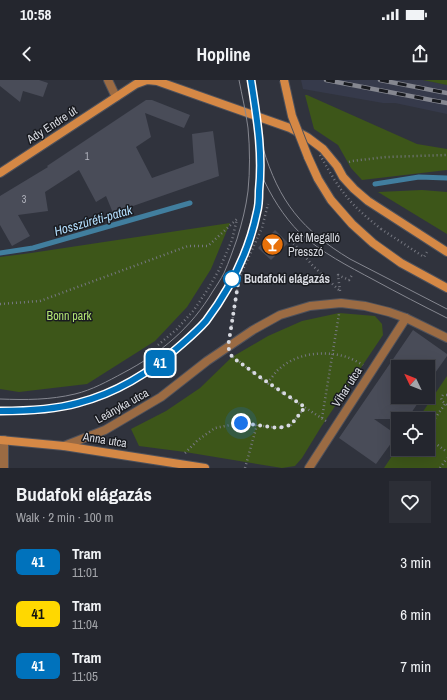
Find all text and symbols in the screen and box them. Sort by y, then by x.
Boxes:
text: 10:58 [20,4,51,25]
text: Hopline [196,42,251,67]
icon: back [16,43,38,65]
icon: share [409,43,431,65]
street label: Ady Endre út [23,103,80,148]
house number: 1 [85,150,90,163]
house number: 3 [22,193,27,206]
water label: Hosszúréti-patak [52,201,135,240]
place label: Két Megálló Presszó [288,230,340,260]
bar icon: Két Megálló Presszó [260,232,286,258]
marker: Budafoki elágazás [223,270,241,288]
place label: Budafoki elágazás [244,271,330,287]
park label: Bonn park [47,308,92,324]
line badge: 41 [142,350,178,376]
text: 41 [154,354,166,372]
north arrow [391,360,435,404]
map controls [391,360,435,456]
street label: Vihar utca [328,363,366,410]
street label: Leányka utca [93,385,152,427]
button: locate [391,412,435,456]
your location [231,413,251,433]
street label: Anna utca [81,428,129,451]
text: Budafoki elágazás [16,481,152,507]
button: heart [389,481,431,523]
text: Walk · 2 min · 100 m [16,509,113,526]
text: Tram [72,543,101,564]
text: 3 min [400,552,431,573]
text: 41 [32,553,44,571]
text: 11:01 [72,564,98,581]
text: Tram [72,595,101,616]
text: 6 min [400,604,431,625]
text: 41 [32,605,44,623]
text: 11:04 [72,616,98,633]
text: Tram [72,647,101,668]
text: 7 min [400,656,431,677]
text: 41 [32,657,44,675]
text: 11:05 [72,668,98,685]

